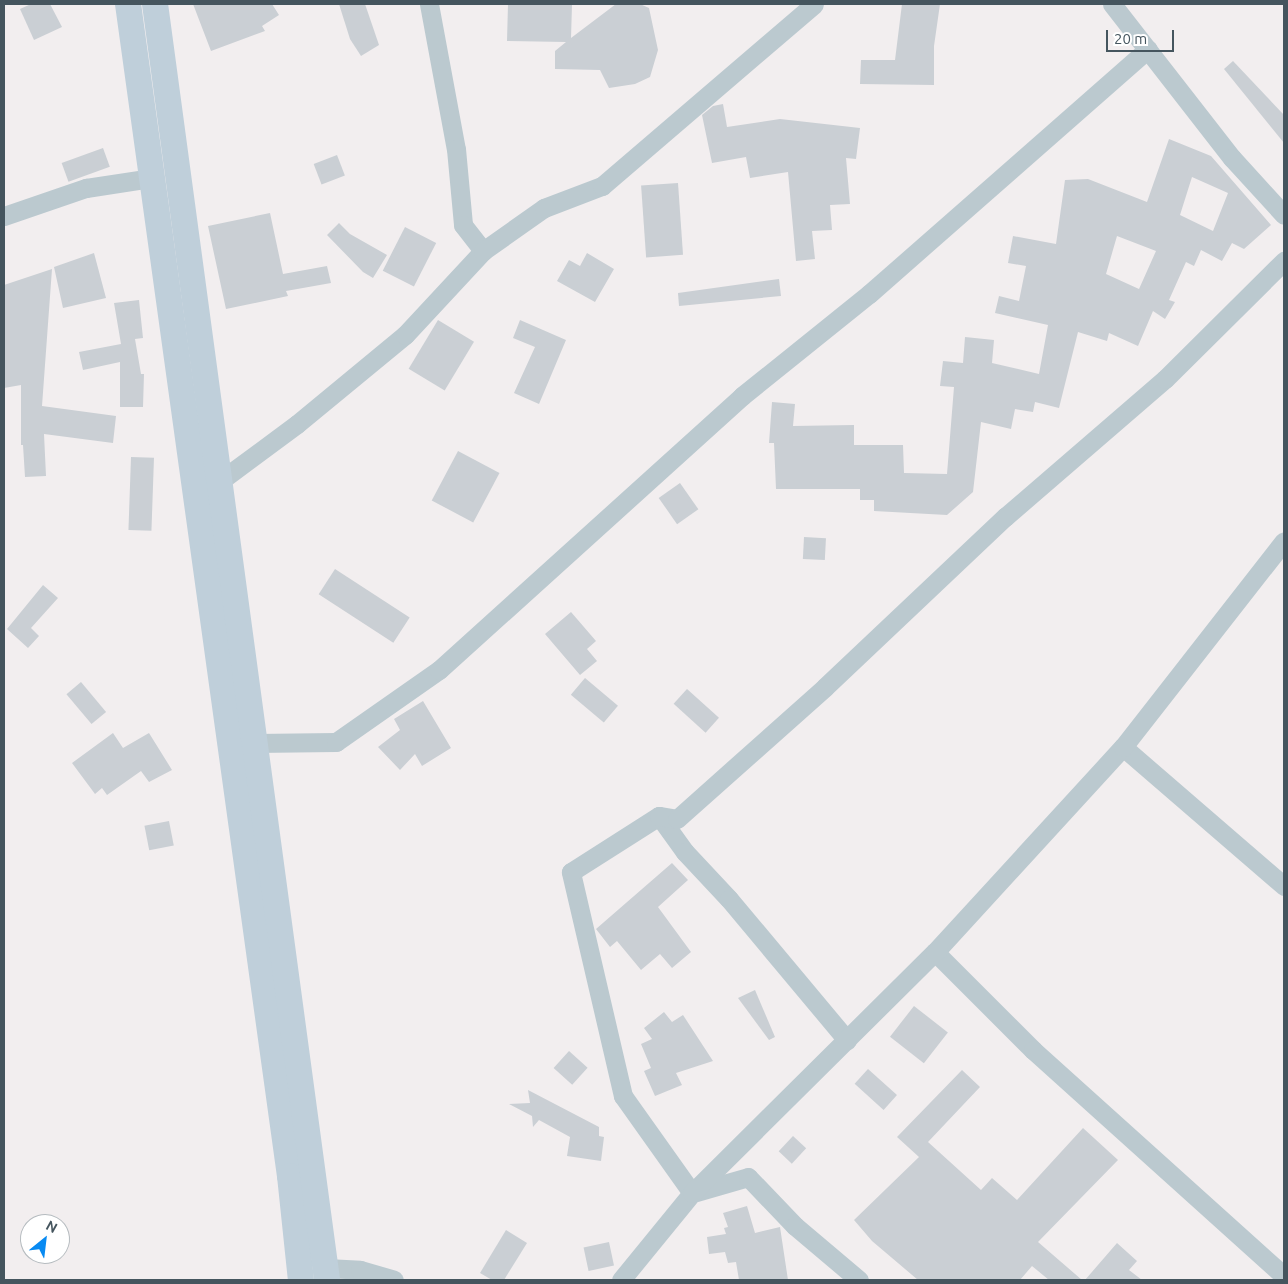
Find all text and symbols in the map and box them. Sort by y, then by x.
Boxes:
scale bar [1108,20,1176,52]
text: 20 m [1114,30,1147,47]
north arrow [20,1214,70,1264]
text: N [43,1217,60,1236]

